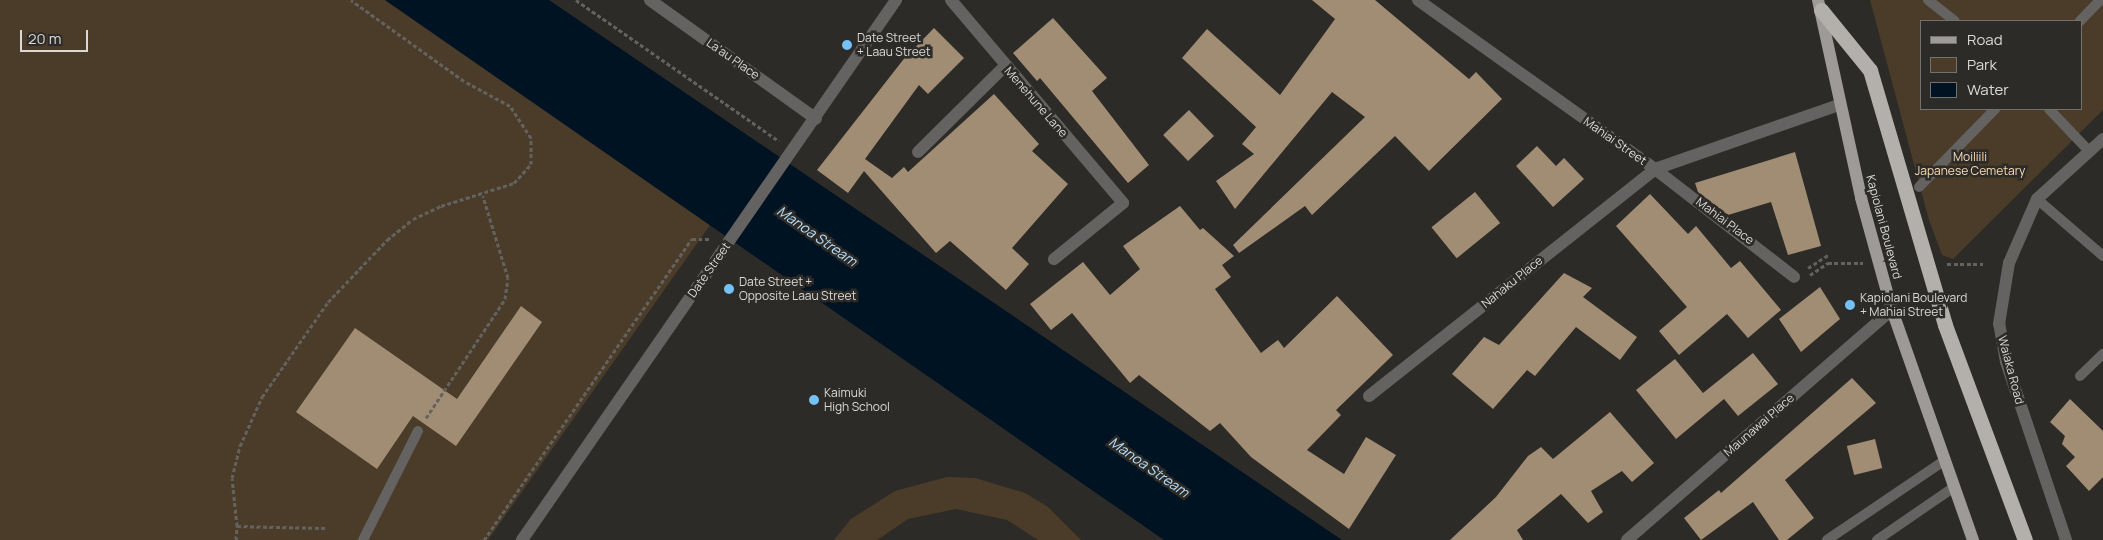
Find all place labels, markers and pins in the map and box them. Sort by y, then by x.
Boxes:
place label: Date Street + Laau Street [857,31,931,59]
marker: Date Street + Laau Street [841,39,853,51]
place label: Date Street + Opposite Laau Street [739,275,856,303]
marker: Date Street + Opposite Laau Street [723,283,735,295]
place label: Kapiolani Boulevard + Mahiai Street [1860,291,1967,319]
marker: Kapiolani Boulevard + Mahiai Street [1844,299,1856,311]
place label: Kaimuki High School [824,386,890,414]
marker: Kaimuki High School [808,394,820,406]

